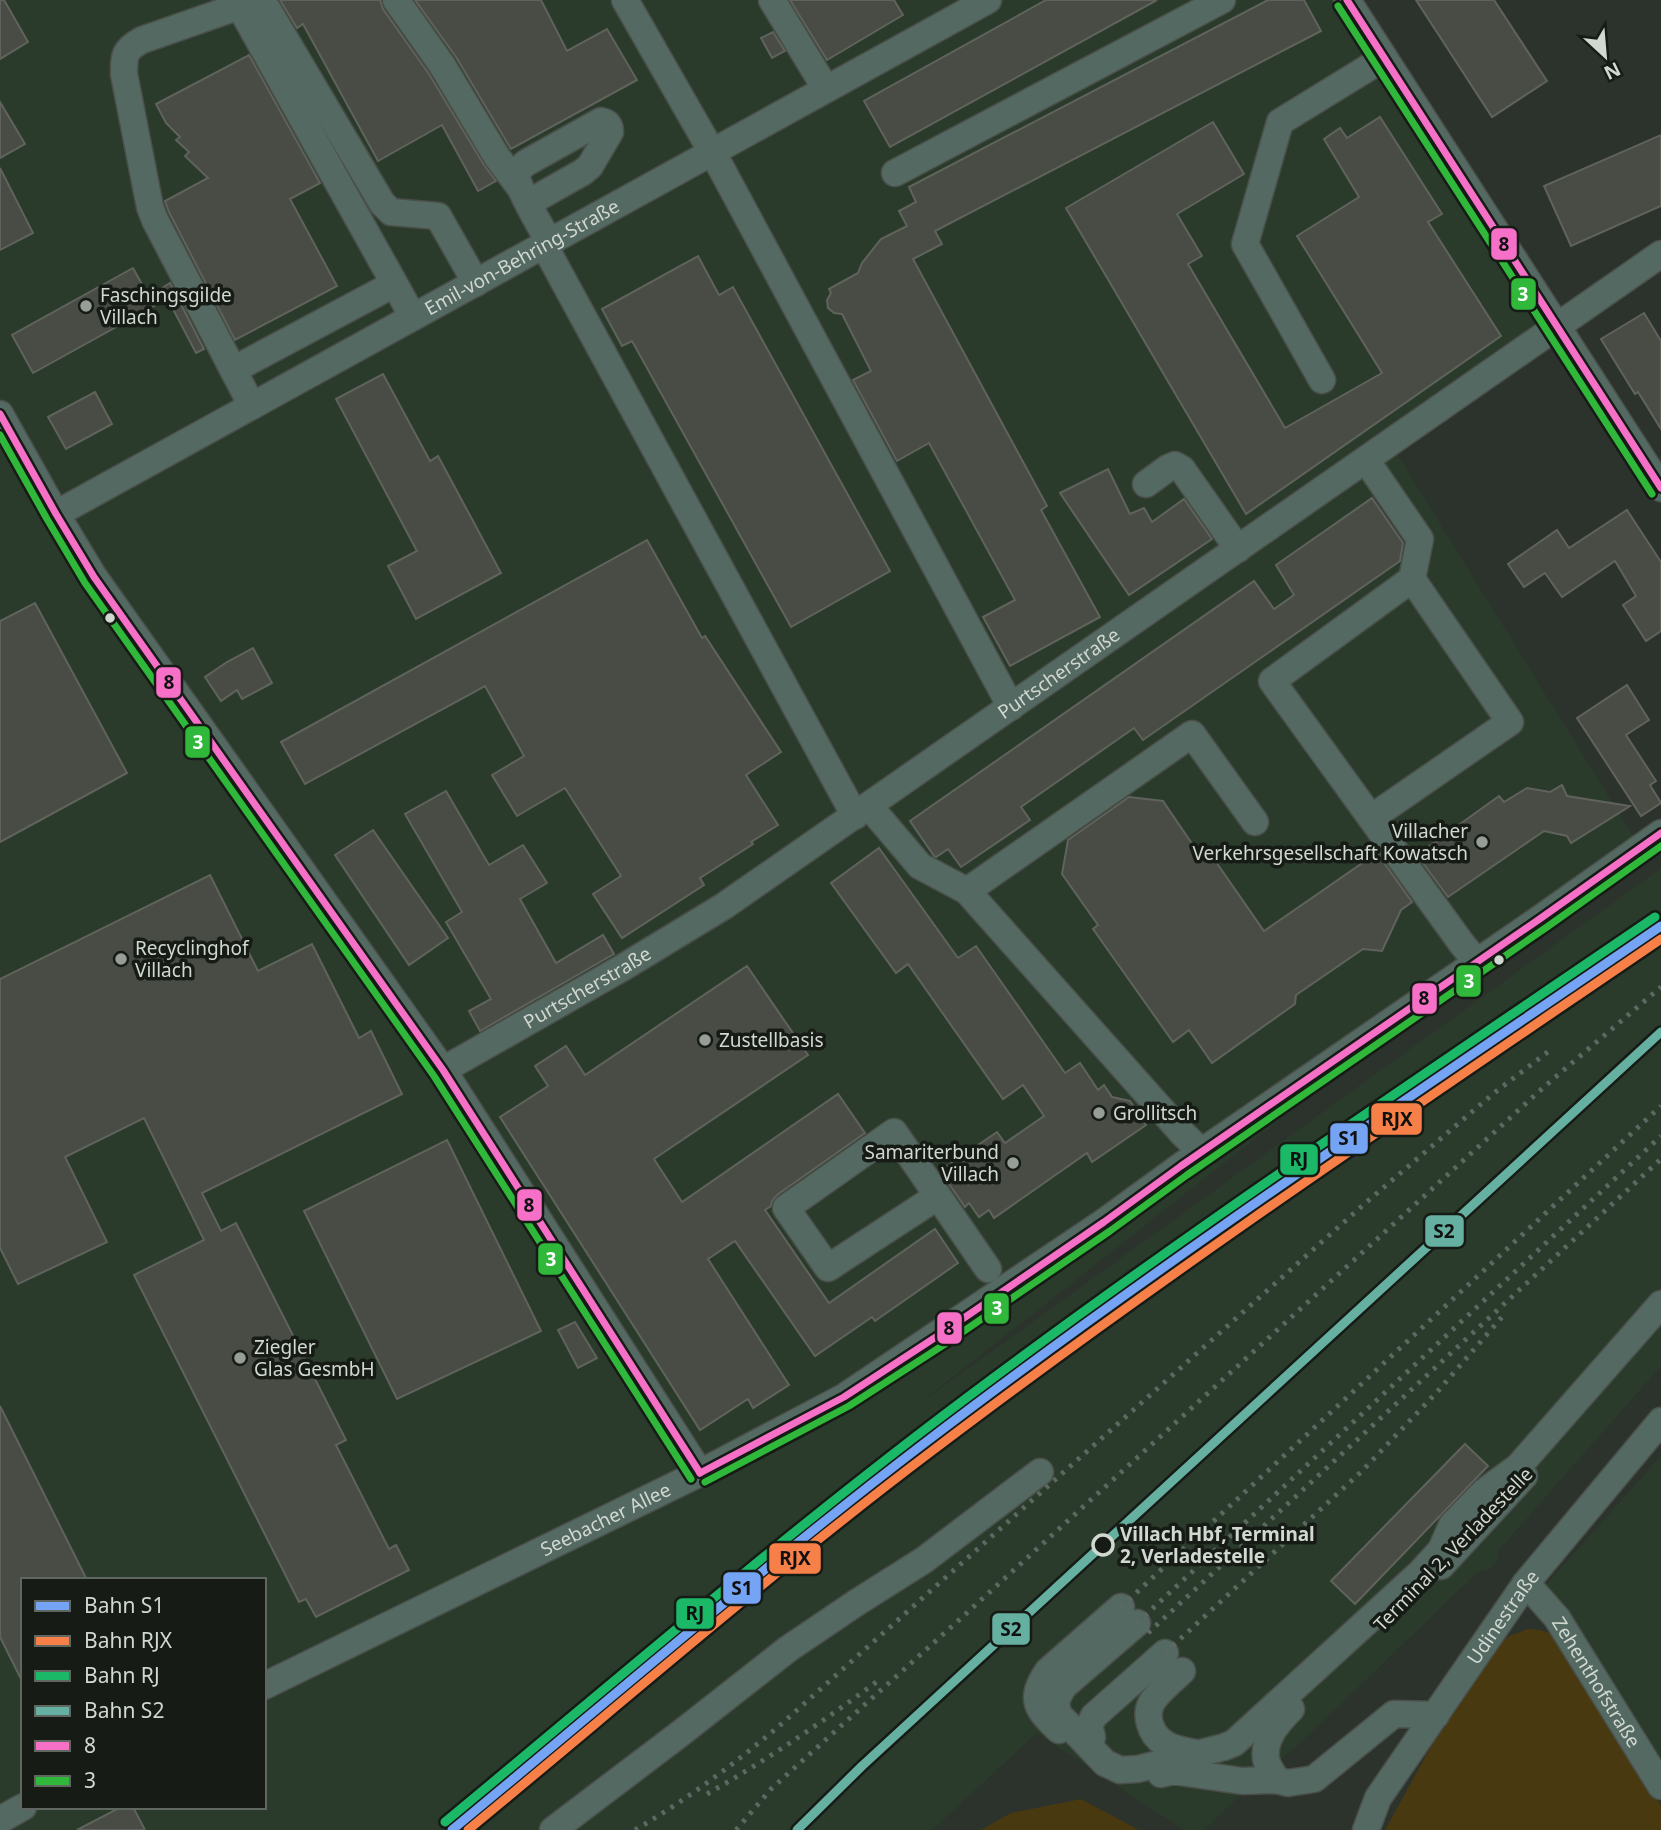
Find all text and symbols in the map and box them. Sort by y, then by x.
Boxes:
north arrow [1570,21,1640,91]
text: N [1600,56,1625,86]
street label: Emil-von-Behring-Straße [420,193,624,321]
line badge: 8 [1490,227,1518,261]
text: 8 [1499,231,1510,257]
line badge: 3 [1510,277,1537,311]
text: 3 [1518,281,1529,307]
place label: Faschingsgilde Villach [100,282,232,330]
marker: Faschingsgilde Villach [78,298,94,314]
unlabelled marker [103,611,117,625]
street label: Purtscherstraße [992,622,1125,725]
line badge: 8 [155,666,182,699]
text: 8 [164,669,175,695]
line badge: 3 [184,725,211,759]
text: 3 [193,729,204,755]
place label: Villacher Verkehrsgesellschaft Kowatsch [1193,818,1468,866]
marker: Villacher Verkehrsgesellschaft Kowatsch [1474,834,1490,850]
place label: Recyclinghof Villach [135,935,250,983]
street label: Purtscherstraße [519,940,656,1035]
marker: Recyclinghof Villach [113,951,129,967]
unlabelled marker [1492,953,1506,967]
line badge: 3 [1455,964,1482,998]
text: 3 [1464,968,1475,994]
line badge: 8 [1411,982,1438,1015]
text: 8 [1419,985,1430,1011]
place label: Zustellbasis [719,1027,824,1053]
marker: Zustellbasis [697,1032,713,1048]
place label: Grollitsch [1113,1100,1197,1126]
line badge: RJX [1370,1102,1423,1136]
marker: Grollitsch [1091,1105,1107,1121]
text: RJX [1381,1106,1413,1132]
line badge: S1 [1329,1122,1369,1155]
text: S1 [1338,1125,1360,1151]
place label: Samariterbund Villach [864,1139,999,1187]
line badge: RJ [1279,1143,1319,1176]
text: RJ [1290,1146,1308,1172]
marker: Samariterbund Villach [1005,1155,1021,1171]
line badge: 8 [516,1188,543,1222]
text: 8 [524,1192,535,1218]
line badge: S2 [1424,1214,1465,1248]
text: S2 [1433,1218,1455,1244]
line badge: 3 [537,1242,564,1276]
text: 3 [546,1246,557,1272]
line badge: 3 [983,1292,1010,1325]
text: 3 [992,1295,1003,1321]
line badge: 8 [936,1311,963,1345]
text: 8 [944,1315,955,1341]
place label: Ziegler Glas GesmbH [254,1334,375,1382]
marker: Ziegler Glas GesmbH [232,1350,248,1366]
street label: Terminal 2, Verladestelle [1368,1461,1538,1637]
street label: Seebacher Allee [536,1476,675,1562]
place label: Villach Hbf, Terminal 2, Verladestelle [1120,1521,1315,1569]
marker: Villach Hbf, Terminal 2, Verladestelle [1092,1534,1114,1556]
line badge: RJX [768,1542,822,1575]
text: RJX [779,1545,811,1571]
street label: Udinestraße [1461,1564,1545,1670]
line badge: S1 [722,1571,762,1605]
text: S1 [731,1575,753,1601]
legend [21,1578,266,1809]
text: Bahn S1 [84,1591,164,1619]
line badge: RJ [675,1597,715,1630]
text: RJ [686,1600,704,1626]
line badge: S2 [991,1612,1031,1646]
street label: Zehenthofstraße [1546,1612,1647,1752]
text: S2 [1000,1616,1022,1642]
text: Bahn RJX [84,1626,173,1654]
text: Bahn RJ [84,1661,160,1689]
text: Bahn S2 [84,1696,164,1724]
text: 8 [84,1731,96,1759]
text: 3 [84,1766,96,1794]

